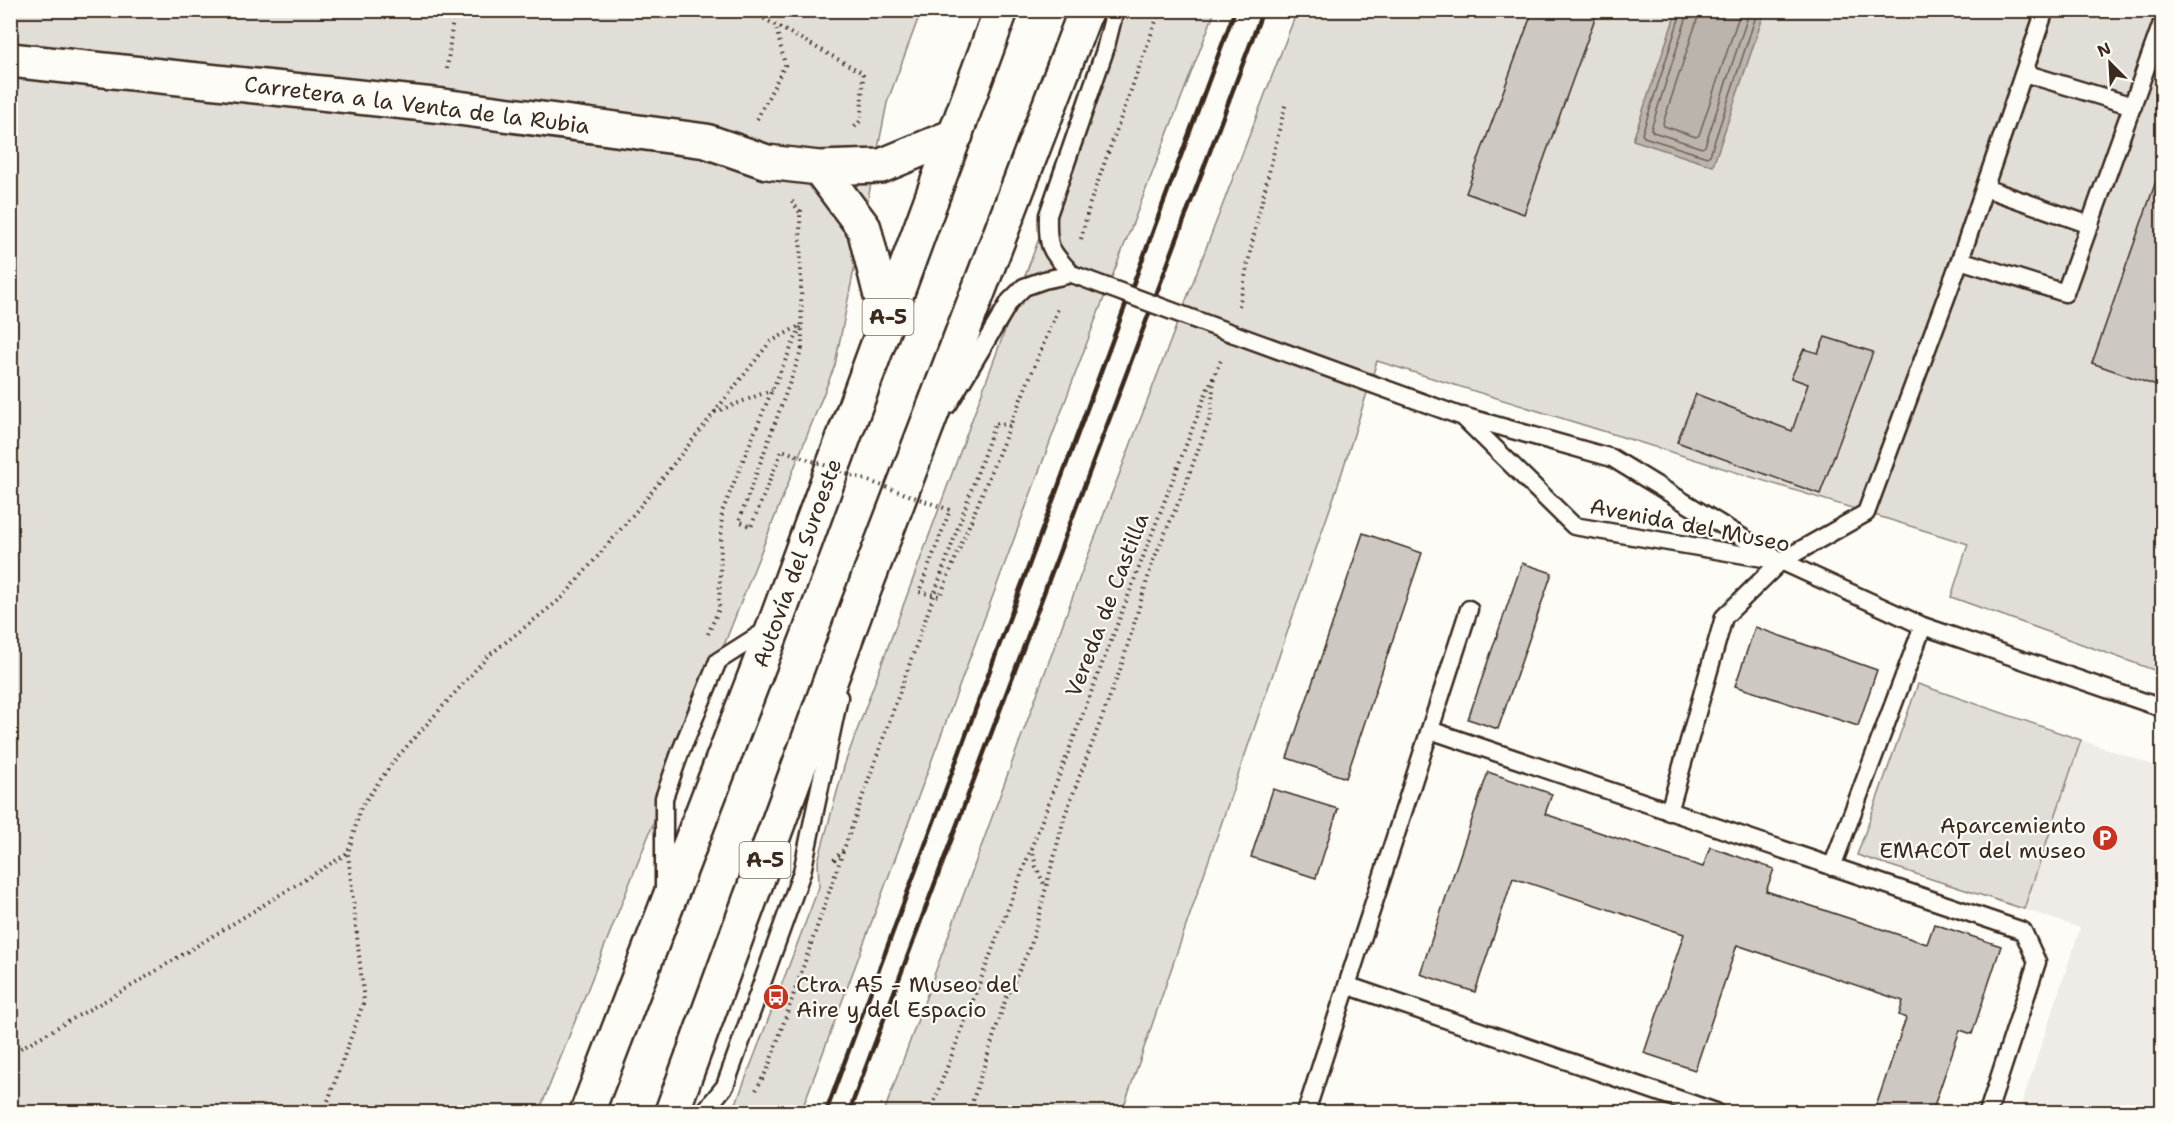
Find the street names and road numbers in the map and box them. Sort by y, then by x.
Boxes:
street label: Carretera a la Venta de la Rubia [243,69,592,141]
road number: A-5 [862,299,914,335]
street label: Autovía del Suroeste [746,455,848,671]
street label: Avenida del Museo [1587,491,1793,559]
street label: Vereda de Castilla [1059,509,1156,701]
road number: A-5 [740,842,790,878]

